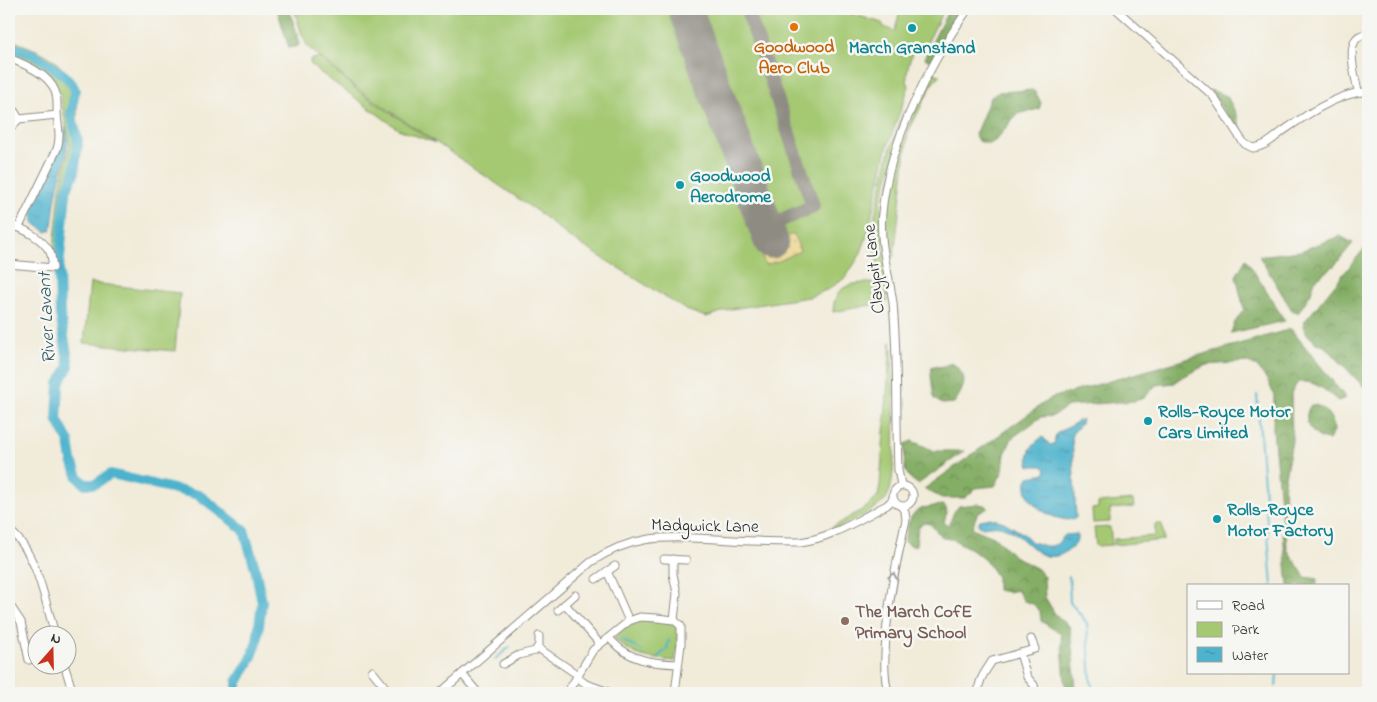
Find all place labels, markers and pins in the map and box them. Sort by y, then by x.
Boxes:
marker: Goodwood Aero Club [788,21,800,33]
marker: March Granstand [906,22,918,34]
place label: Goodwood Aero Club [754,35,835,82]
place label: March Granstand [849,36,976,62]
place label: Goodwood Aerodrome [690,164,772,211]
marker: Goodwood Aerodrome [674,179,686,191]
place label: Rolls-Royce Motor Cars Limited [1158,400,1291,447]
marker: Rolls-Royce Motor Cars Limited [1142,415,1154,427]
place label: Rolls-Royce Motor Factory [1227,498,1333,546]
marker: Rolls-Royce Motor Factory [1211,513,1223,525]
place label: The March CofE Primary School [855,600,972,648]
marker: The March CofE Primary School [839,615,851,627]

